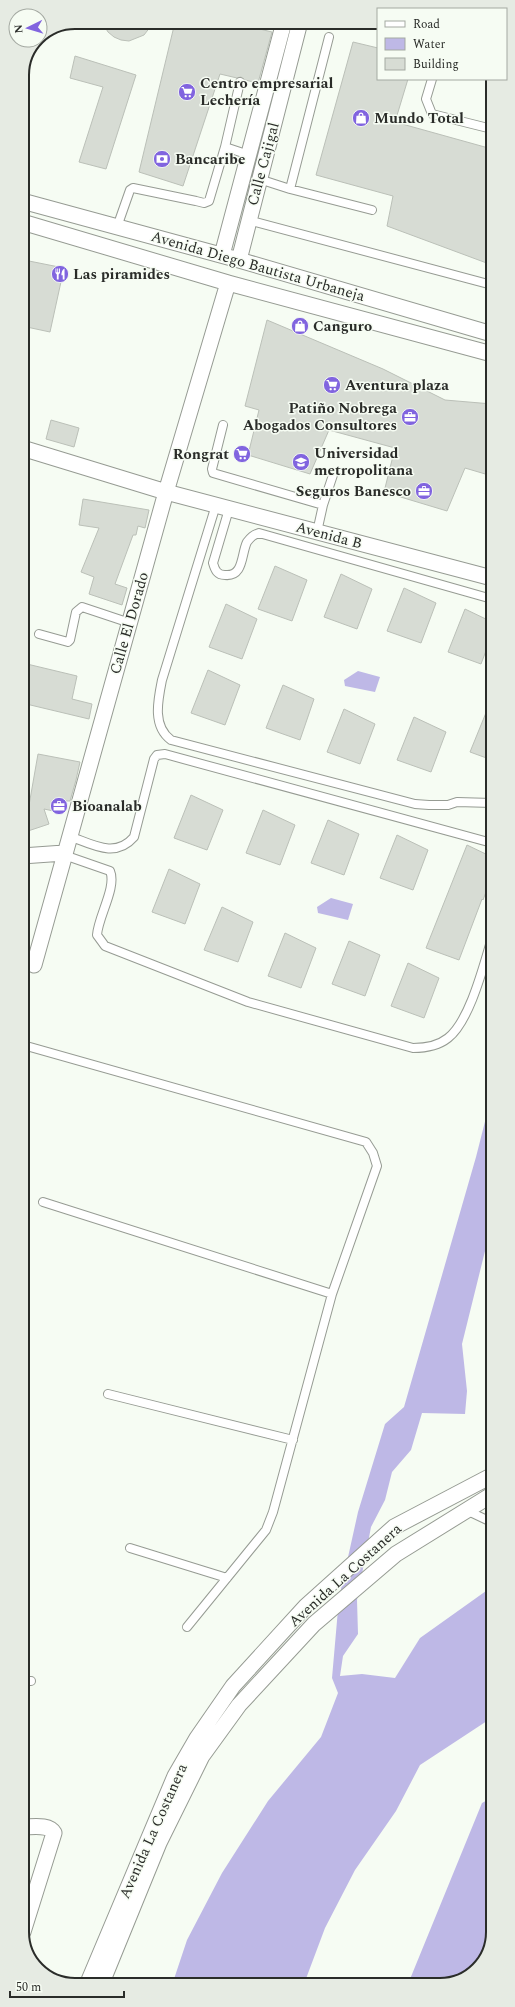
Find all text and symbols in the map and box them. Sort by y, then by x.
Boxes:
north arrow [8,8,48,48]
legend [377,8,507,80]
text: Road [413,15,440,34]
text: N [10,24,27,34]
text: Water [413,35,445,54]
text: Building [413,55,459,74]
place label: Centro empresarial Lechería [200,72,334,112]
supermarket icon: Centro empresarial Lechería [177,82,197,102]
place label: Mundo Total [374,107,464,130]
shop icon: Mundo Total [351,108,371,128]
street label: Calle Cajigal [241,120,286,208]
place label: Bancaribe [175,148,246,171]
bank icon: Bancaribe [152,149,172,169]
street label: Avenida Diego Bautista Urbaneja [148,225,368,308]
place label: Las piramides [73,263,170,286]
restaurant icon: Las piramides [50,264,70,284]
place label: Canguro [313,315,372,338]
shop icon: Canguro [290,316,310,336]
place label: Aventura plaza [345,374,449,397]
supermarket icon: Aventura plaza [322,375,342,395]
place label: Patiño Nobrega Abogados Consultores [243,397,397,437]
office icon: Patiño Nobrega Abogados Consultores [400,407,420,427]
place label: Universidad metropolitana [314,442,413,482]
place label: Rongrat [173,443,229,466]
supermarket icon: Rongrat [232,444,252,464]
school or university icon: Universidad metropolitana [291,452,311,472]
place label: Seguros Banesco [296,480,411,503]
office icon: Seguros Banesco [414,481,434,501]
street label: Avenida B [293,516,365,555]
street label: Calle El Dorado [104,569,155,677]
place label: Bioanalab [72,795,142,818]
office icon: Bioanalab [49,796,69,816]
street label: Avenida La Costanera [283,1518,408,1633]
street label: Avenida La Costanera [113,1759,194,1903]
scale bar [10,1973,124,1999]
text: 50 m [16,1978,41,1997]

